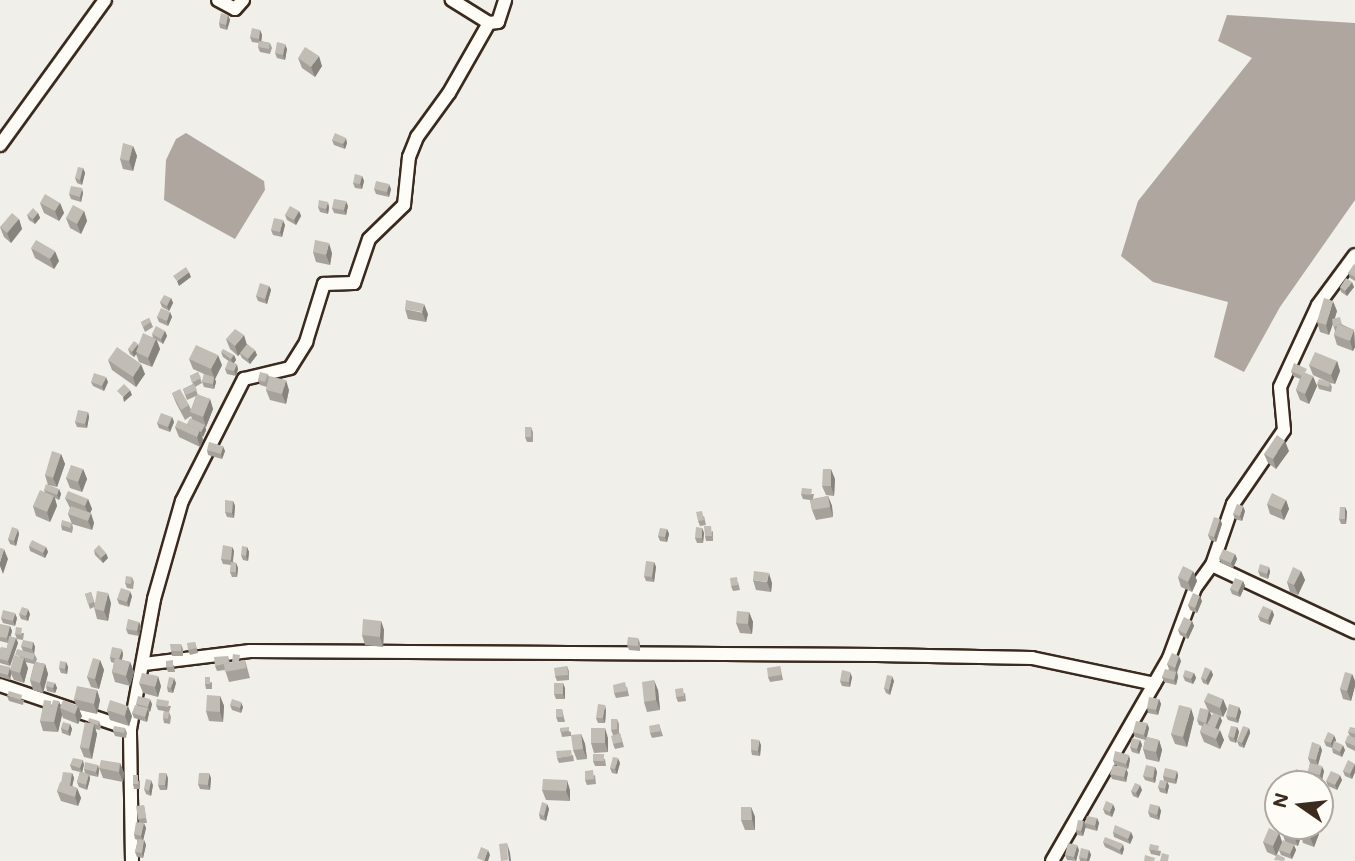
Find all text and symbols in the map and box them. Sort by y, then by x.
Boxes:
north arrow [1264,770,1334,840]
text: N [1266,790,1294,810]

